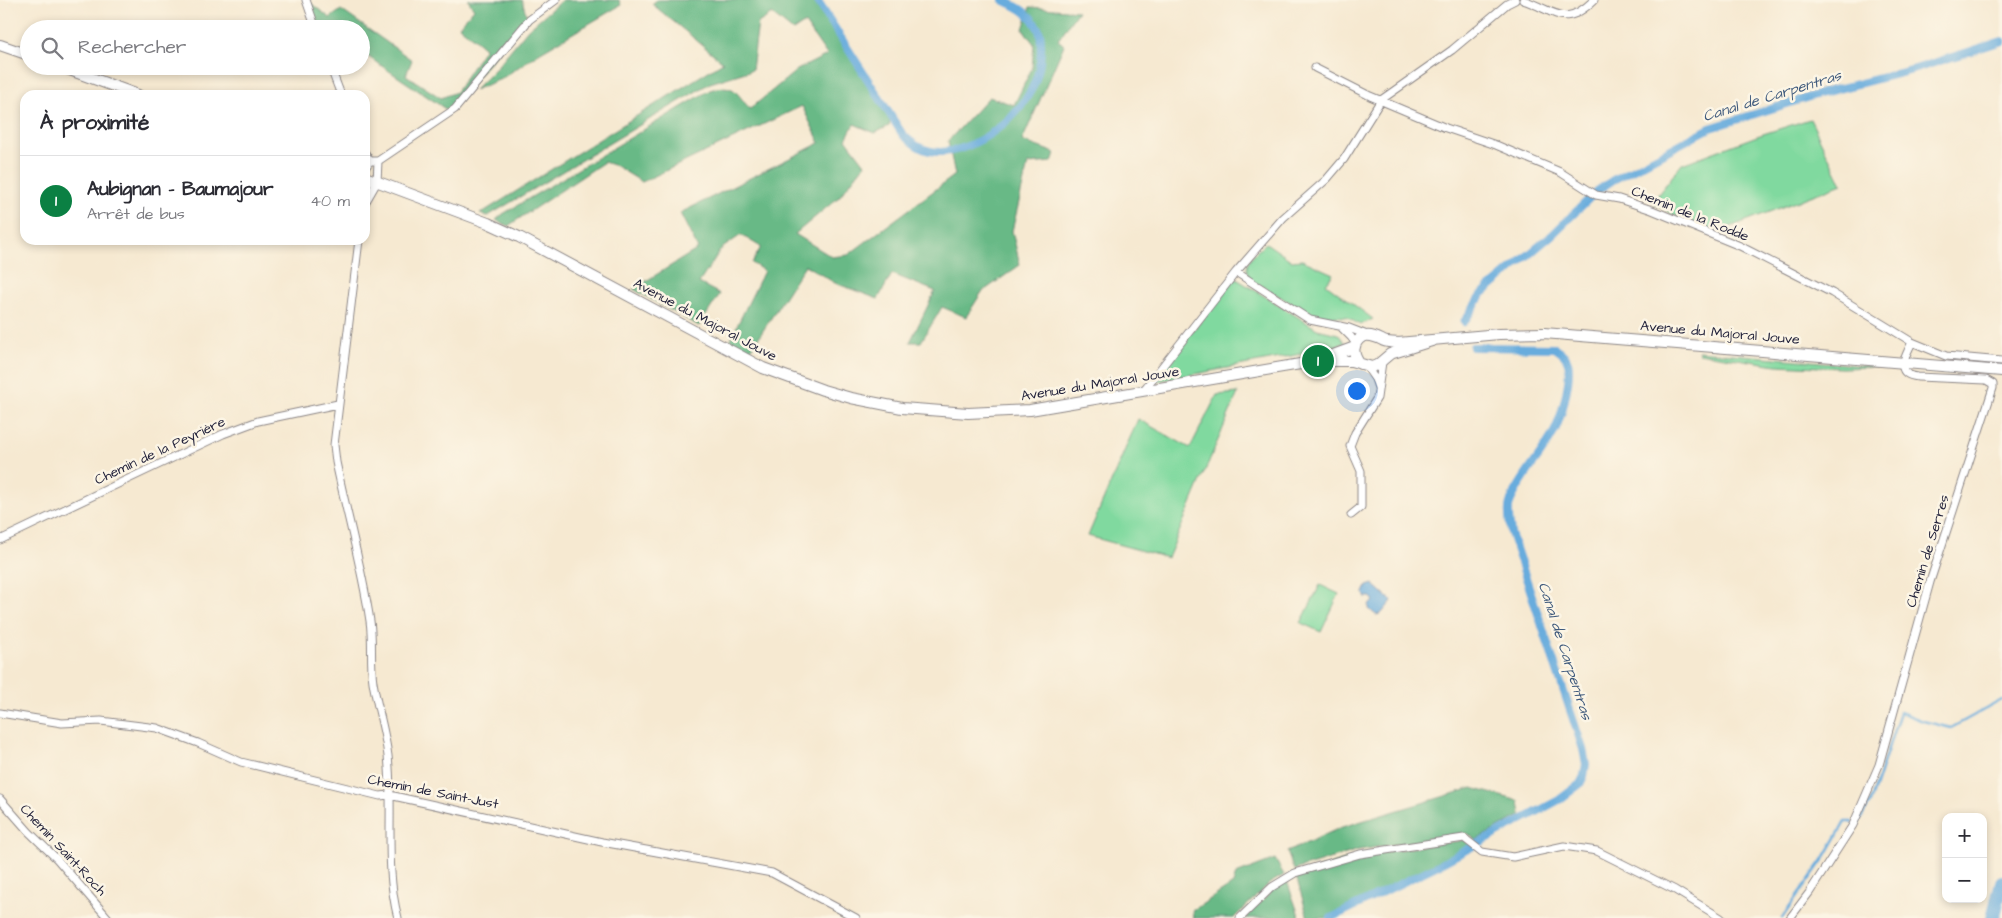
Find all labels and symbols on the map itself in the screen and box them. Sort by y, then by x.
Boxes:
water label: Canal de Carpentras [1700,65,1845,127]
street label: Chemin de la Rodde [1628,181,1752,247]
street label: Avenue du Majoral Jouve [630,274,781,367]
street label: Avenue du Majoral Jouve [1639,316,1801,350]
pin: 1 [1302,342,1334,380]
street label: Avenue du Majoral Jouve [1019,362,1181,406]
your location [1344,378,1370,404]
street label: Chemin de la Peyrière [91,412,229,490]
street label: Chemin de Serres [1901,492,1955,610]
water label: Canal de Carpentras [1533,579,1598,724]
street label: Chemin de Saint-Just [366,770,500,815]
street label: Chemin Saint-Roch [15,800,111,900]

